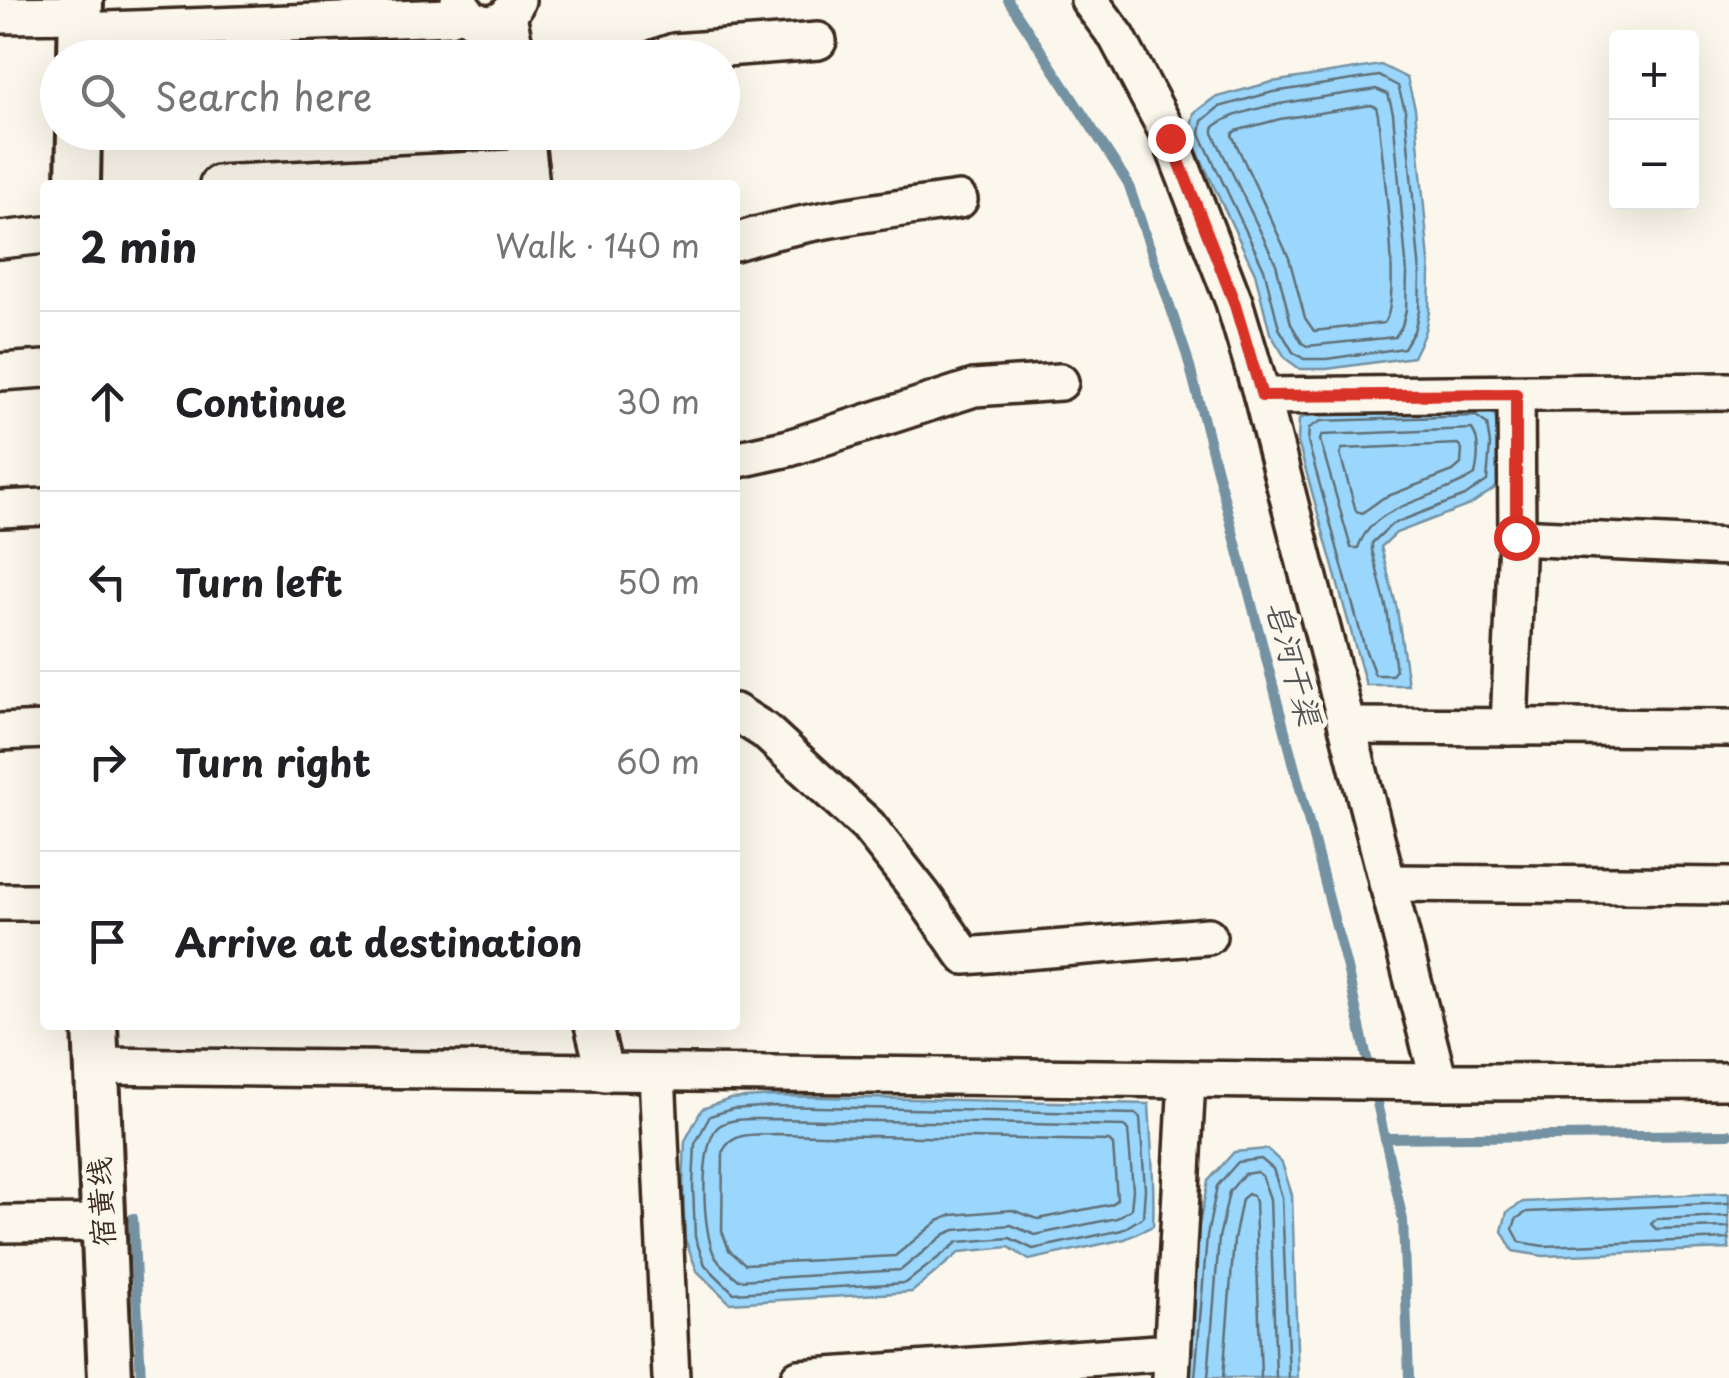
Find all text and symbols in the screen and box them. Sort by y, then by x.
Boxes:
map controls [1609,30,1699,210]
button: + [1609,30,1699,120]
search box [40,40,740,150]
text: Search here [155,67,372,124]
icon: search [75,68,130,123]
route end [1148,116,1194,162]
button: − [1609,120,1699,210]
text: 2 min [80,214,197,277]
text: Walk · 140 m [495,221,700,269]
text: Continue [175,373,346,430]
icon: ahead [80,374,135,429]
text: 30 m [616,377,700,425]
route start [1494,515,1540,561]
text: Turn left [175,553,343,610]
icon: left [80,554,135,609]
text: 50 m [617,557,700,605]
water label: 皂河干渠 [1255,594,1335,733]
text: Turn right [175,733,371,790]
icon: right [80,734,135,789]
text: 60 m [616,737,700,785]
text: Arrive at destination [175,913,583,970]
icon: arrive [80,914,135,969]
street label: 宿黄线 [75,1156,124,1248]

